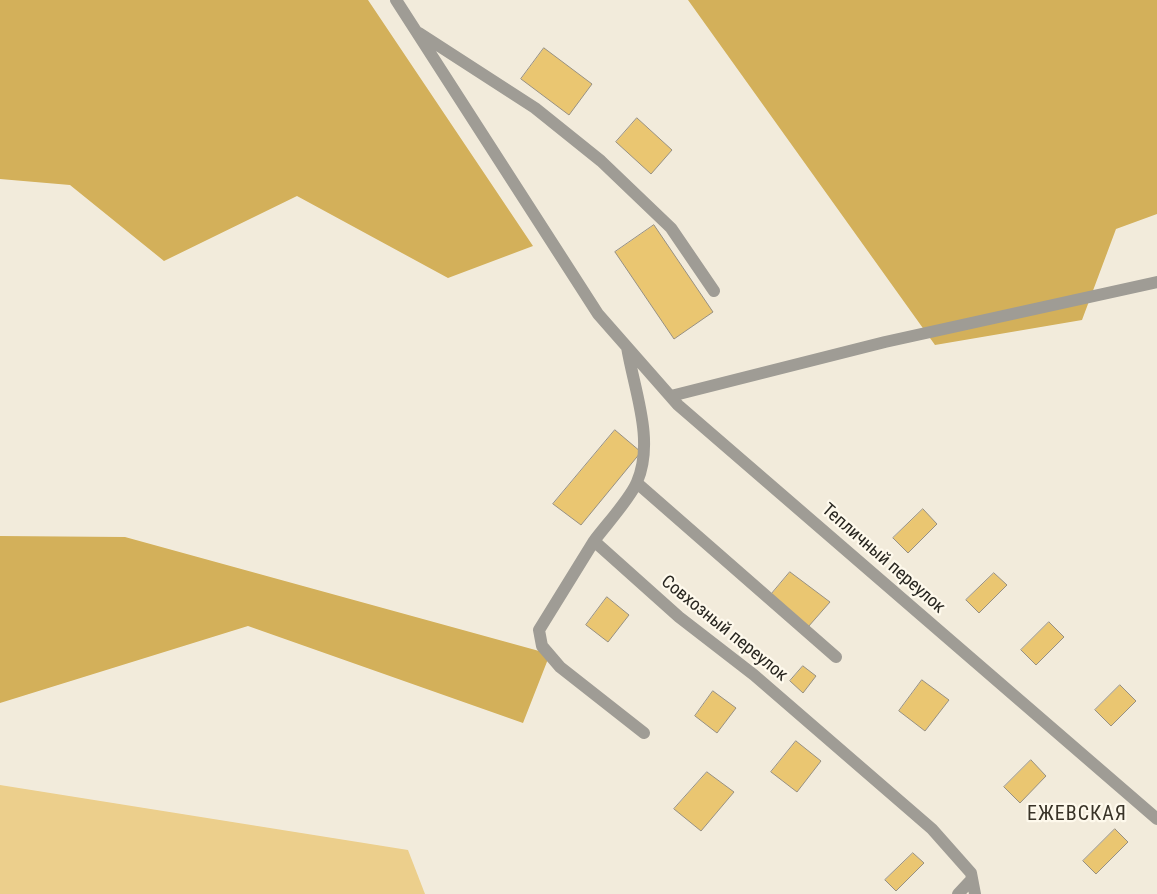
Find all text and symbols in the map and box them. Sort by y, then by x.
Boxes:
street label: Тепличный переулок [817,499,949,619]
street label: Совхозный переулок [656,571,792,687]
district label: ЕЖЕВСКАЯ [1026,803,1128,827]

